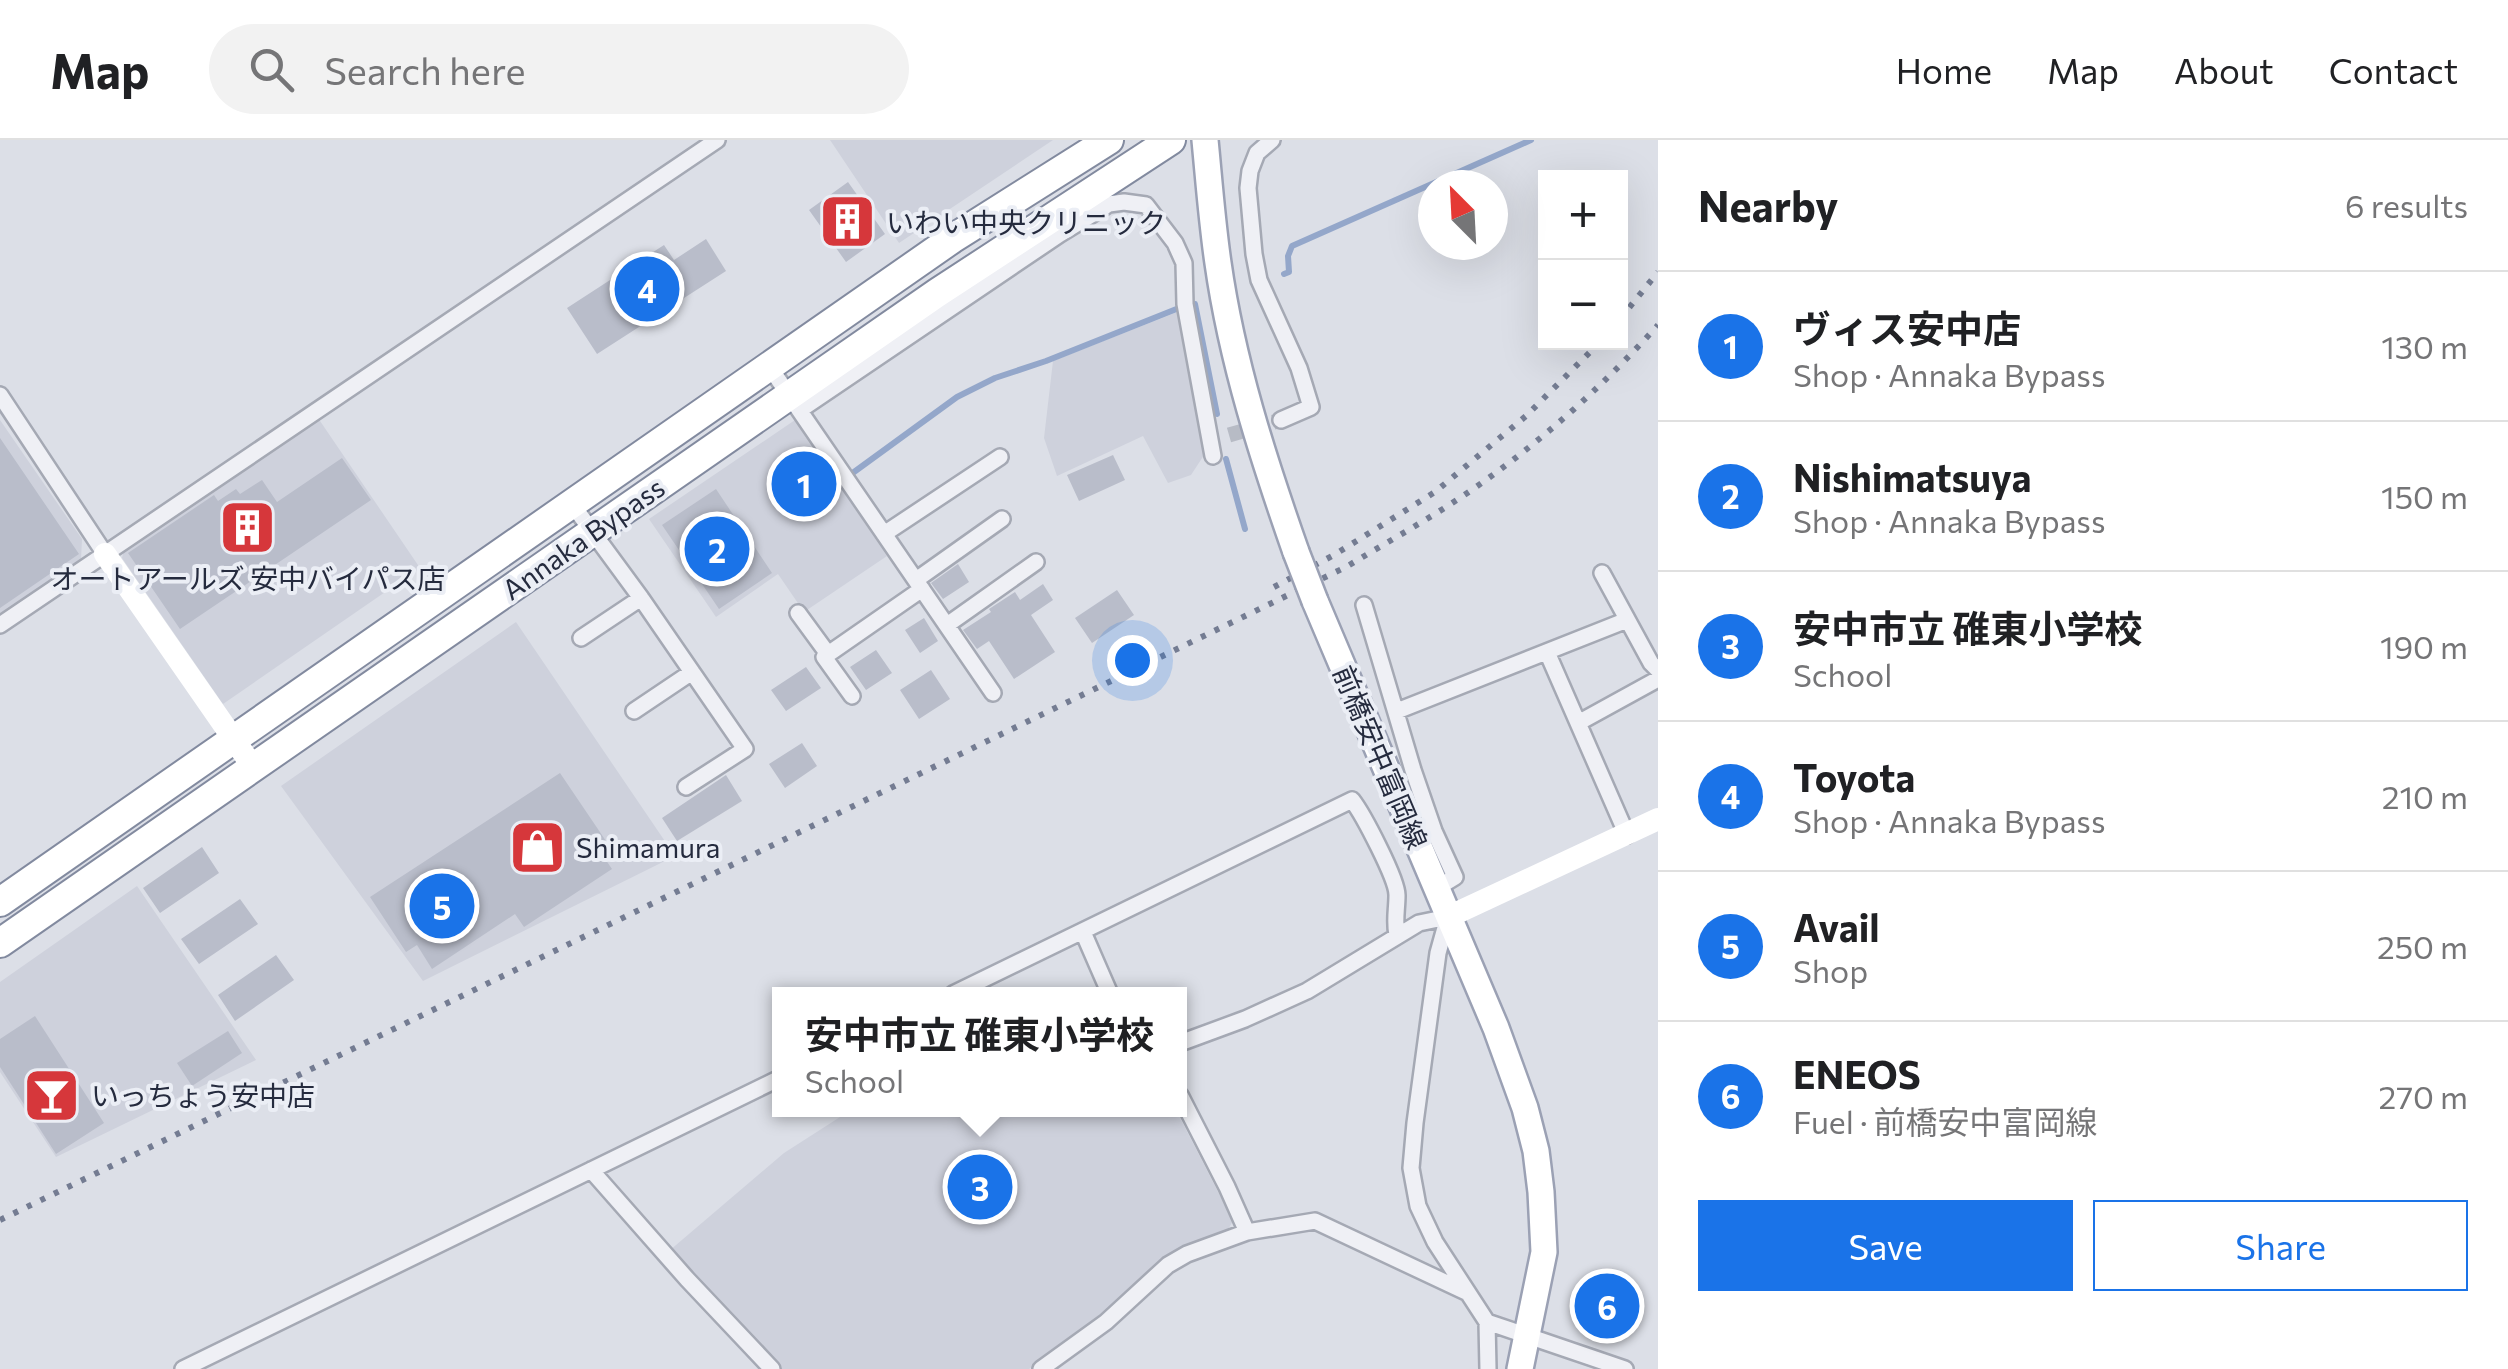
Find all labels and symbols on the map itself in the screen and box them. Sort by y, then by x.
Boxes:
north arrow [1418,170,1508,260]
building icon: いわい中央クリニック [817,192,877,252]
place label: いわい中央クリニック [886,205,1166,239]
pin: 4 [614,252,680,326]
pin: 1 [772,446,836,522]
street label: Annaka Bypass [495,469,671,607]
building icon: オートアールズ 安中バイパス店 [218,497,278,557]
pin: 2 [684,512,750,586]
place label: オートアールズ 安中バイパス店 [50,561,446,595]
your location [1107,635,1158,686]
street label: 前橋安中富岡線 [1327,660,1435,854]
shop icon: Shimamura [507,817,567,877]
place label: Shimamura [576,830,720,864]
pin: 5 [410,868,474,944]
bar icon: いっちょう安中店 [22,1065,82,1125]
place label: いっちょう安中店 [91,1078,315,1112]
pin: 3 [948,1150,1012,1224]
pin: 6 [1574,1268,1640,1344]

